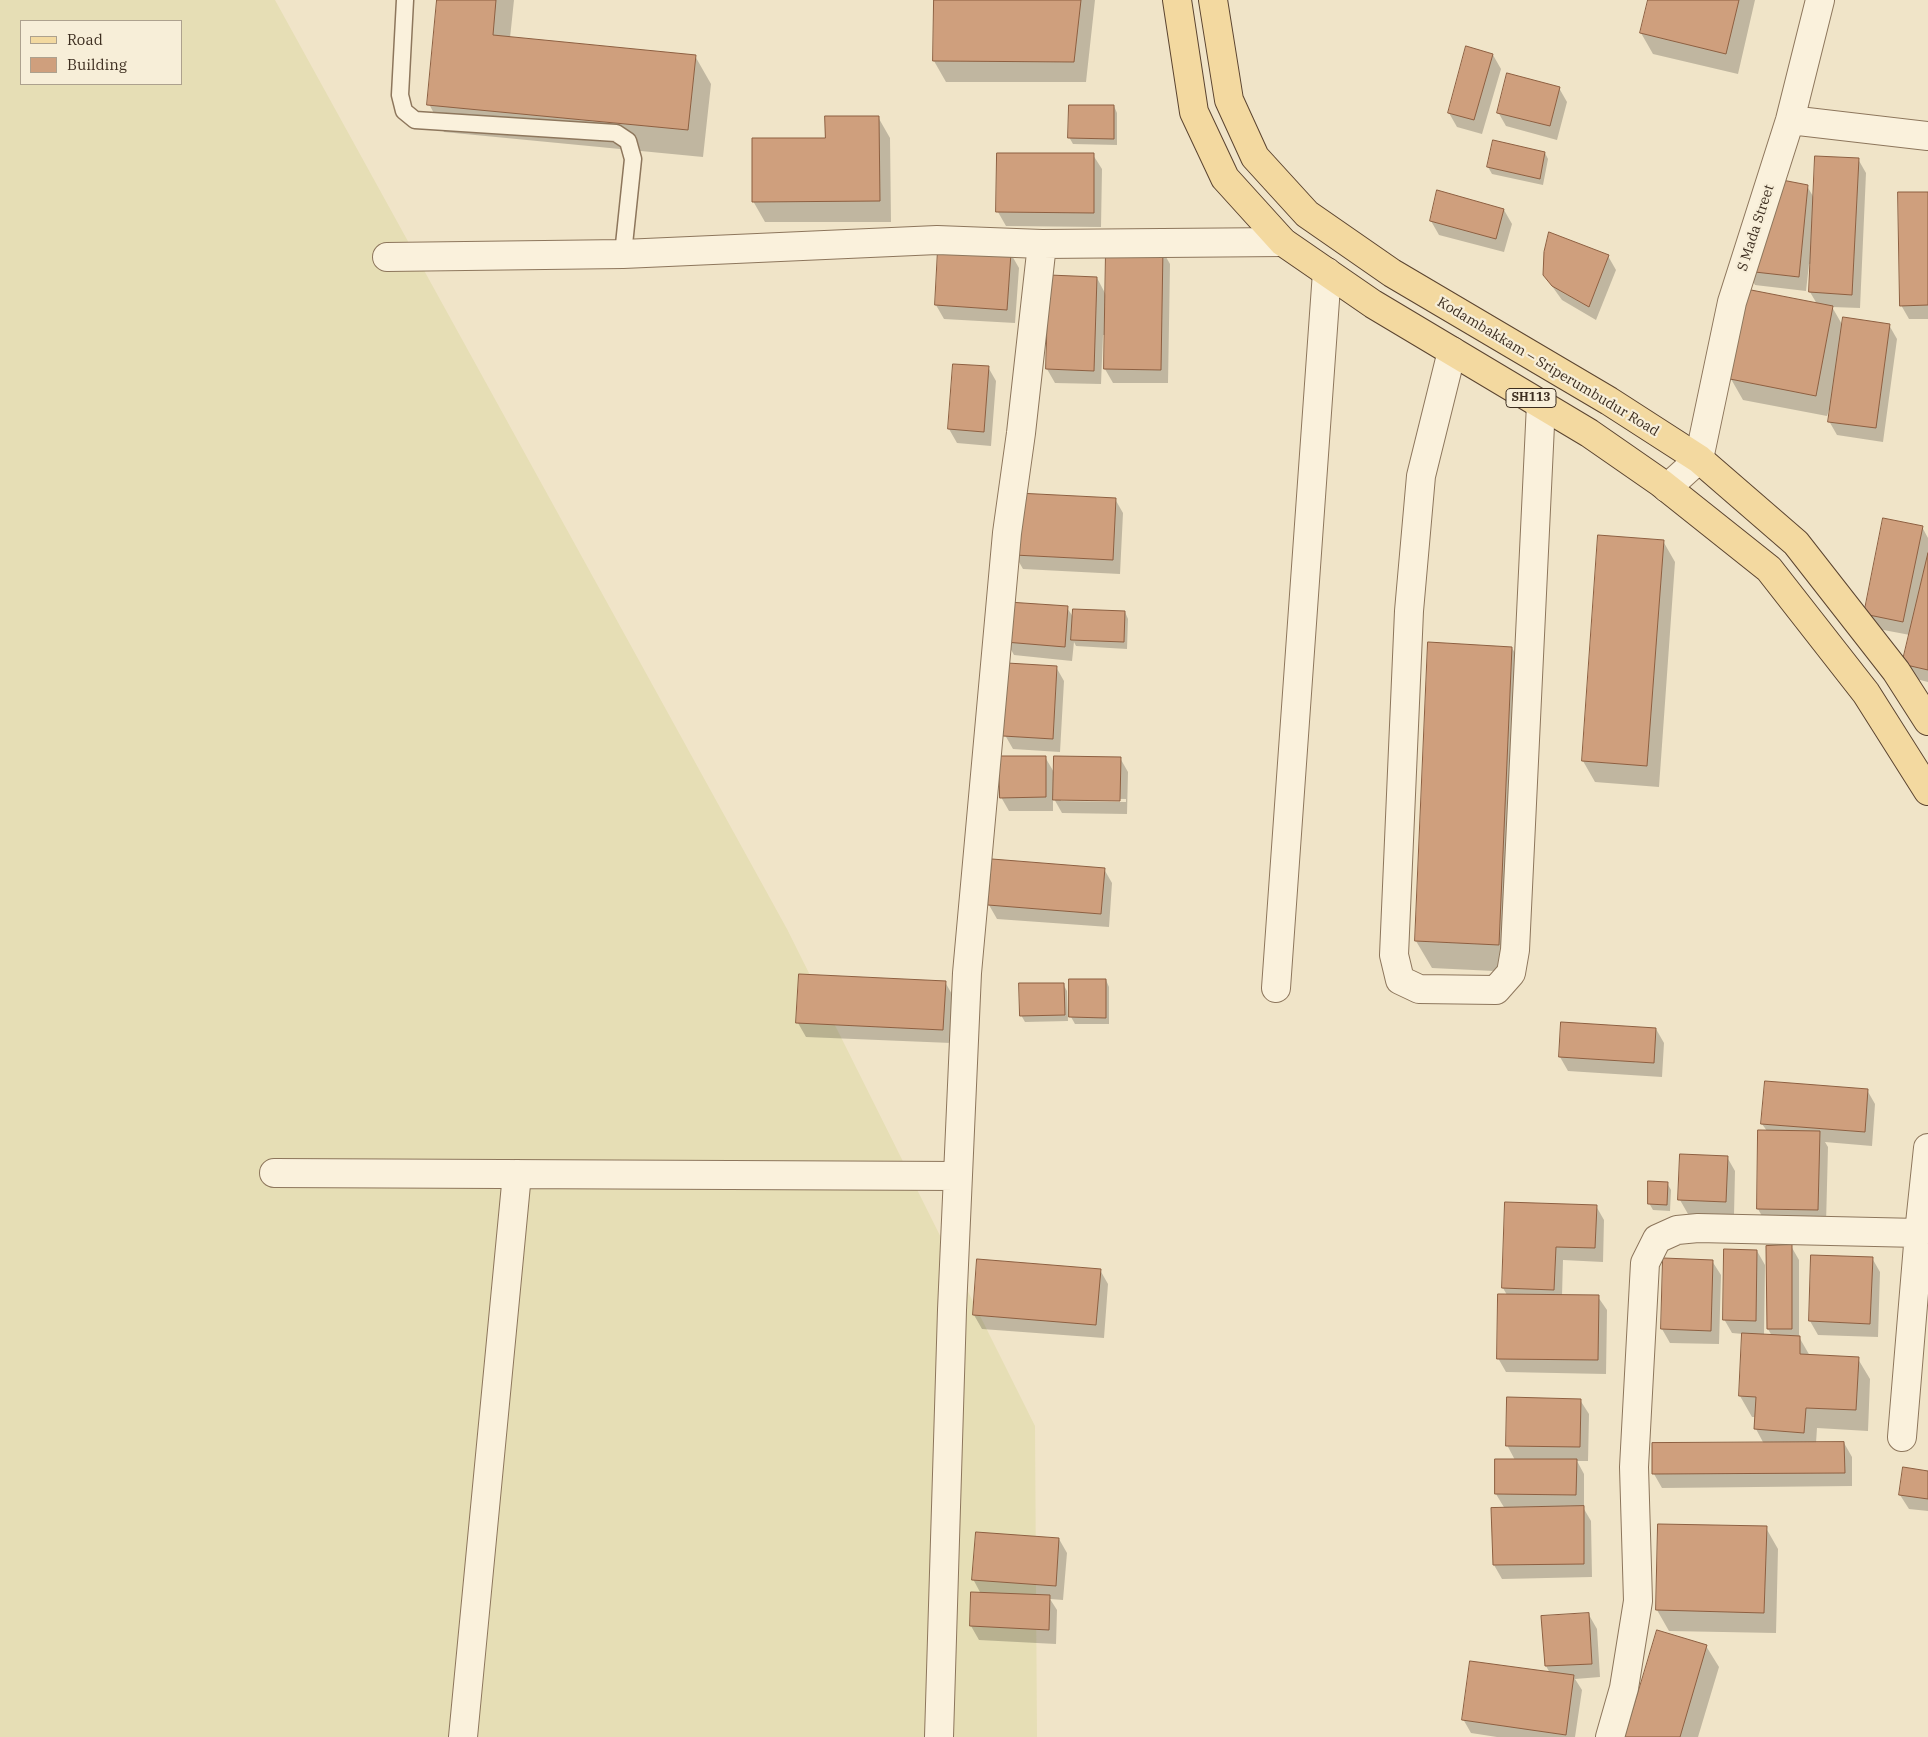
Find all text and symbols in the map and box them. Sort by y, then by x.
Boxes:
legend [20,20,182,85]
text: Road [67,30,103,49]
text: Building [67,55,127,74]
street label: S Mada Street [1734,183,1778,273]
street label: Kodambakkam – Sriperumbudur Road [1434,294,1662,440]
road number: SH113 [1506,388,1556,408]

